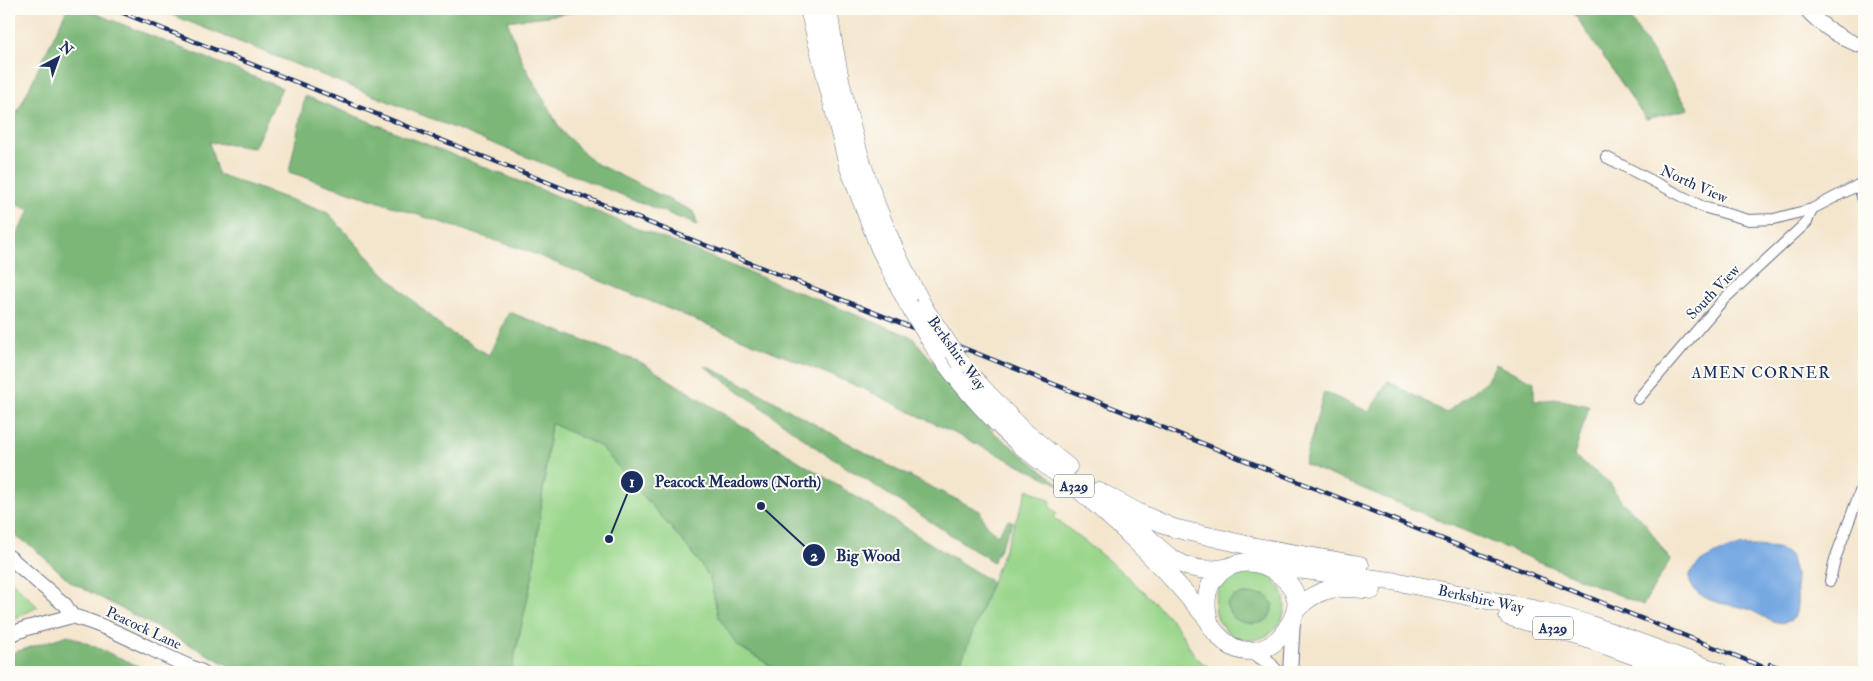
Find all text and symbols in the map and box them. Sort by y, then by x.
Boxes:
north arrow [32,32,82,82]
text: N [55,37,77,59]
street label: North View [1657,161,1731,208]
street label: South View [1683,260,1745,324]
street label: Berkshire Way [923,312,990,394]
district label: AMEN CORNER [1690,363,1831,383]
callout: Peacock Meadows (North) [620,466,831,497]
text: Peacock Meadows (North) [655,472,821,492]
text: 1 [629,473,635,492]
road number: A329 [1054,474,1094,498]
callout: Big Wood [801,540,910,571]
text: Big Wood [836,546,900,567]
text: 2 [810,547,818,566]
street label: Berkshire Way [1436,581,1526,618]
street label: Peacock Lane [103,603,185,654]
road number: A329 [1533,616,1573,640]

